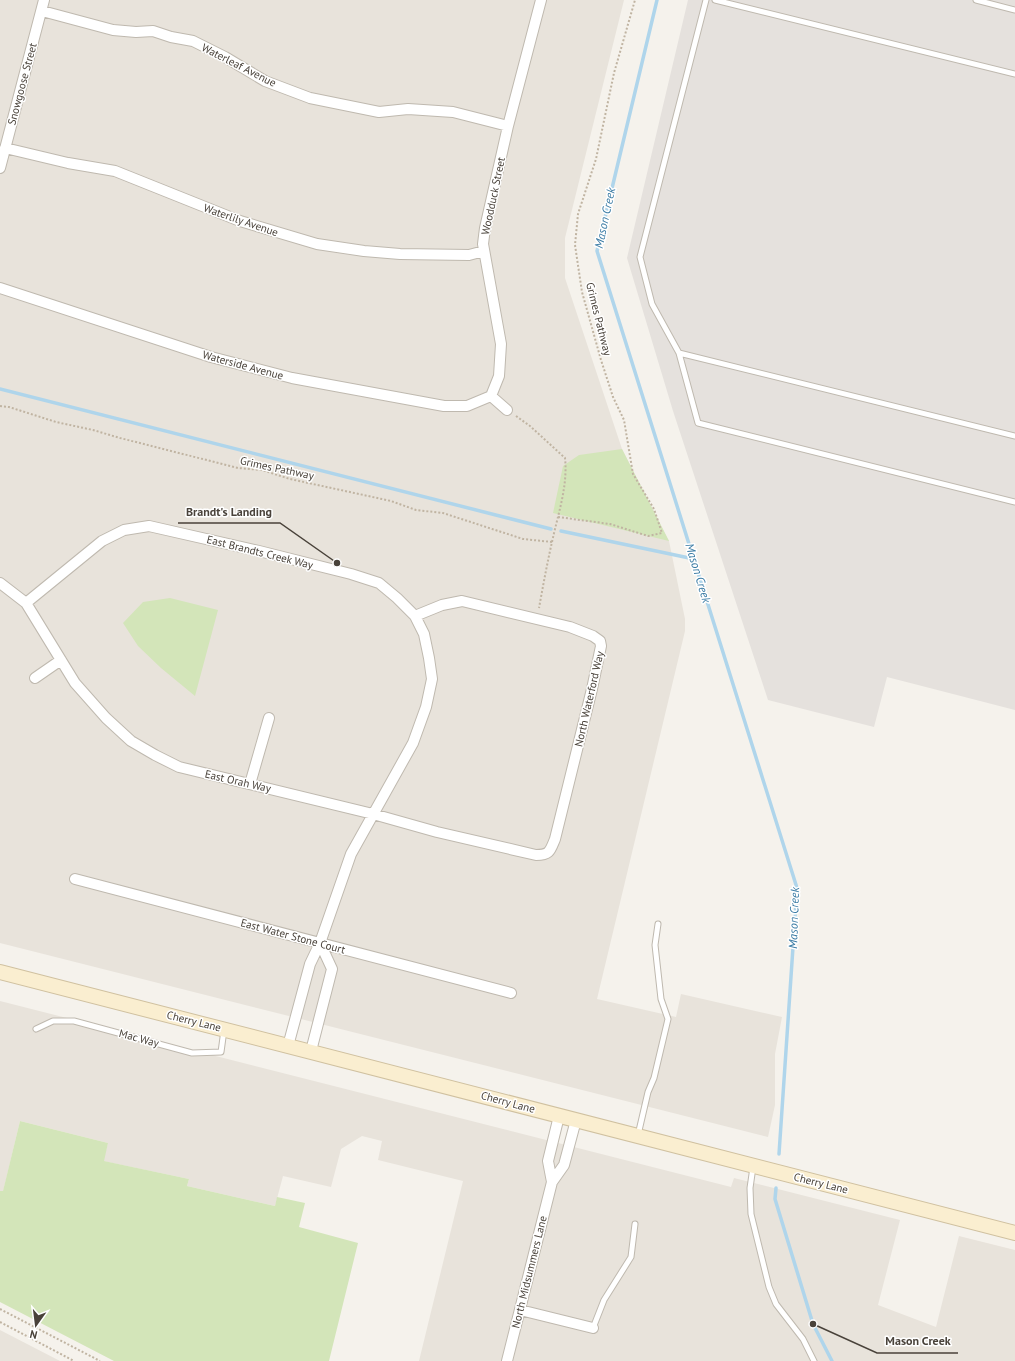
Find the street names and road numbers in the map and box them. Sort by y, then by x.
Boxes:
street label: Waterleaf Avenue [199,40,279,90]
street label: Snowgoose Street [4,41,40,127]
street label: Woodduck Street [478,156,508,236]
street label: Waterlily Avenue [202,201,281,239]
street label: Grimes Pathway [583,281,615,358]
street label: Waterside Avenue [201,347,285,383]
street label: Grimes Pathway [239,453,316,483]
street label: East Brandts Creek Way [205,532,316,572]
street label: North Waterford Way [571,649,607,748]
street label: East Orah Way [204,767,273,796]
street label: East Water Stone Court [239,915,347,957]
street label: Cherry Lane [165,1007,223,1035]
street label: Mac Way [117,1026,161,1050]
street label: Cherry Lane [479,1088,537,1116]
street label: Cherry Lane [792,1169,850,1197]
street label: North Midsummers Lane [508,1214,550,1330]

